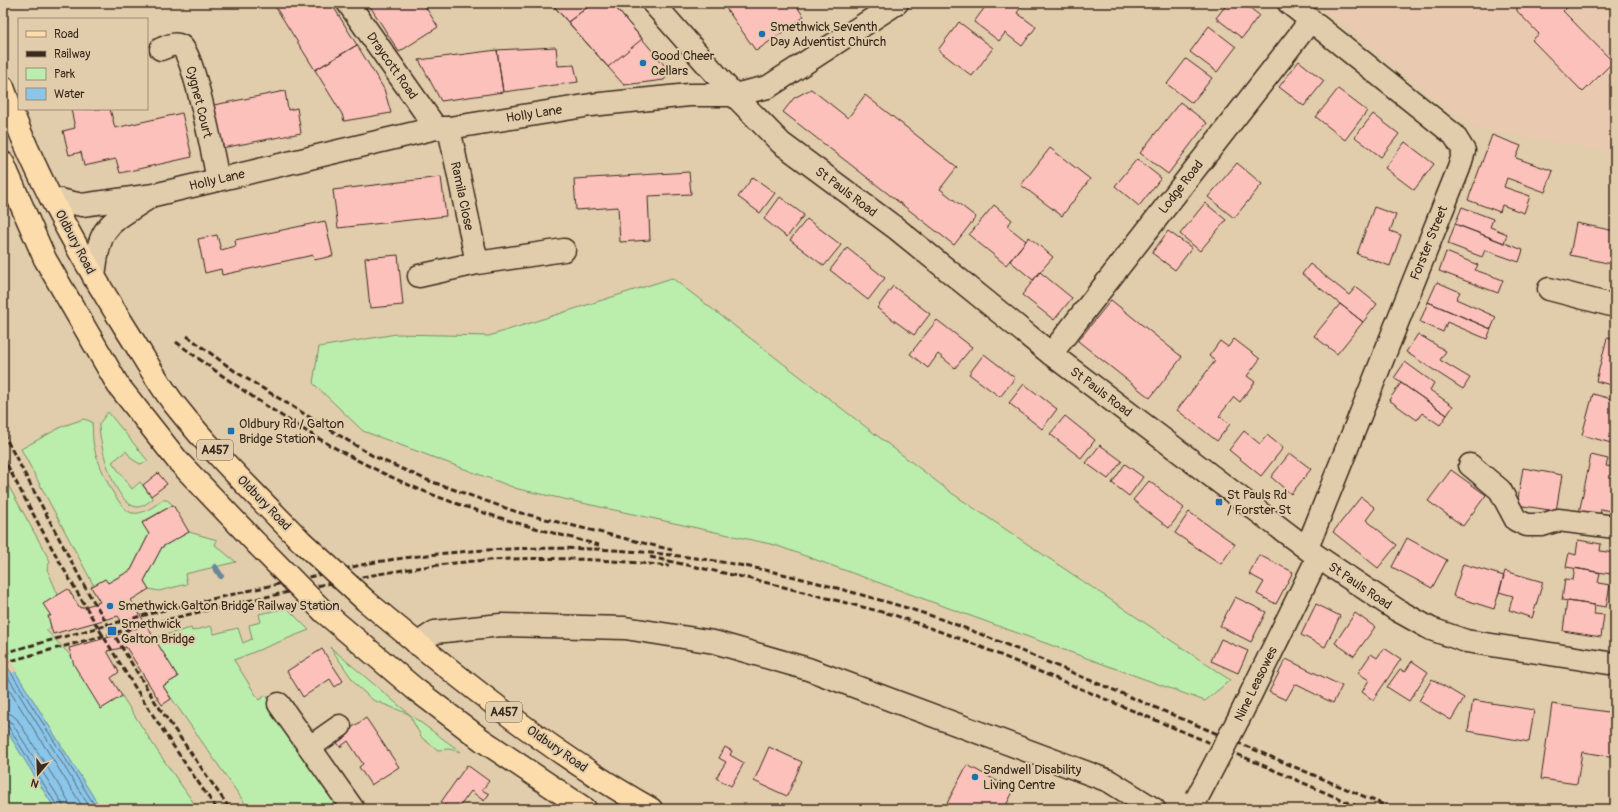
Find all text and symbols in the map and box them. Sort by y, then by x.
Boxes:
legend [18,18,148,110]
place label: Smethwick Seventh Day Adventist Church [770,19,886,50]
text: Road [54,27,79,42]
street label: Draycott Road [363,29,421,103]
marker: Smethwick Seventh Day Adventist Church [757,29,767,39]
text: Railway [54,47,90,62]
place label: Good Cheer Cellars [651,48,715,79]
marker: Good Cheer Cellars [638,58,648,68]
street label: Cygnet Court [182,64,216,140]
text: Park [54,67,75,82]
text: Water [54,87,85,102]
street label: Holly Lane [505,102,564,126]
street label: Lodge Road [1155,157,1207,217]
street label: Ramila Close [447,160,477,232]
street label: St Pauls Road [812,164,880,220]
street label: Holly Lane [188,166,247,194]
street label: Forster Street [1407,203,1451,283]
street label: Oldbury Road [51,207,99,277]
street label: St Pauls Road [1067,364,1135,420]
place label: Oldbury Rd / Galton Bridge Station [239,416,344,447]
marker: Oldbury Rd / Galton Bridge Station [226,426,236,436]
road number: A457 [197,440,233,460]
street label: Oldbury Road [234,472,294,534]
place label: St Pauls Rd / Forster St [1227,487,1292,518]
marker: St Pauls Rd / Forster St [1214,497,1224,507]
street label: St Pauls Road [1325,559,1395,613]
place label: Smethwick Galton Bridge Railway Station [118,598,340,614]
marker: Smethwick Galton Bridge Railway Station [105,601,115,611]
place label: Smethwick Galton Bridge [121,616,195,647]
marker: Smethwick Galton Bridge [106,625,118,637]
street label: Nine Leasowes [1231,644,1281,724]
road number: A457 [486,702,522,722]
street label: Oldbury Road [524,722,590,776]
north arrow [18,754,58,794]
place label: Sandwell Disability Living Centre [983,762,1082,793]
marker: Sandwell Disability Living Centre [970,772,980,782]
text: N [29,775,41,790]

